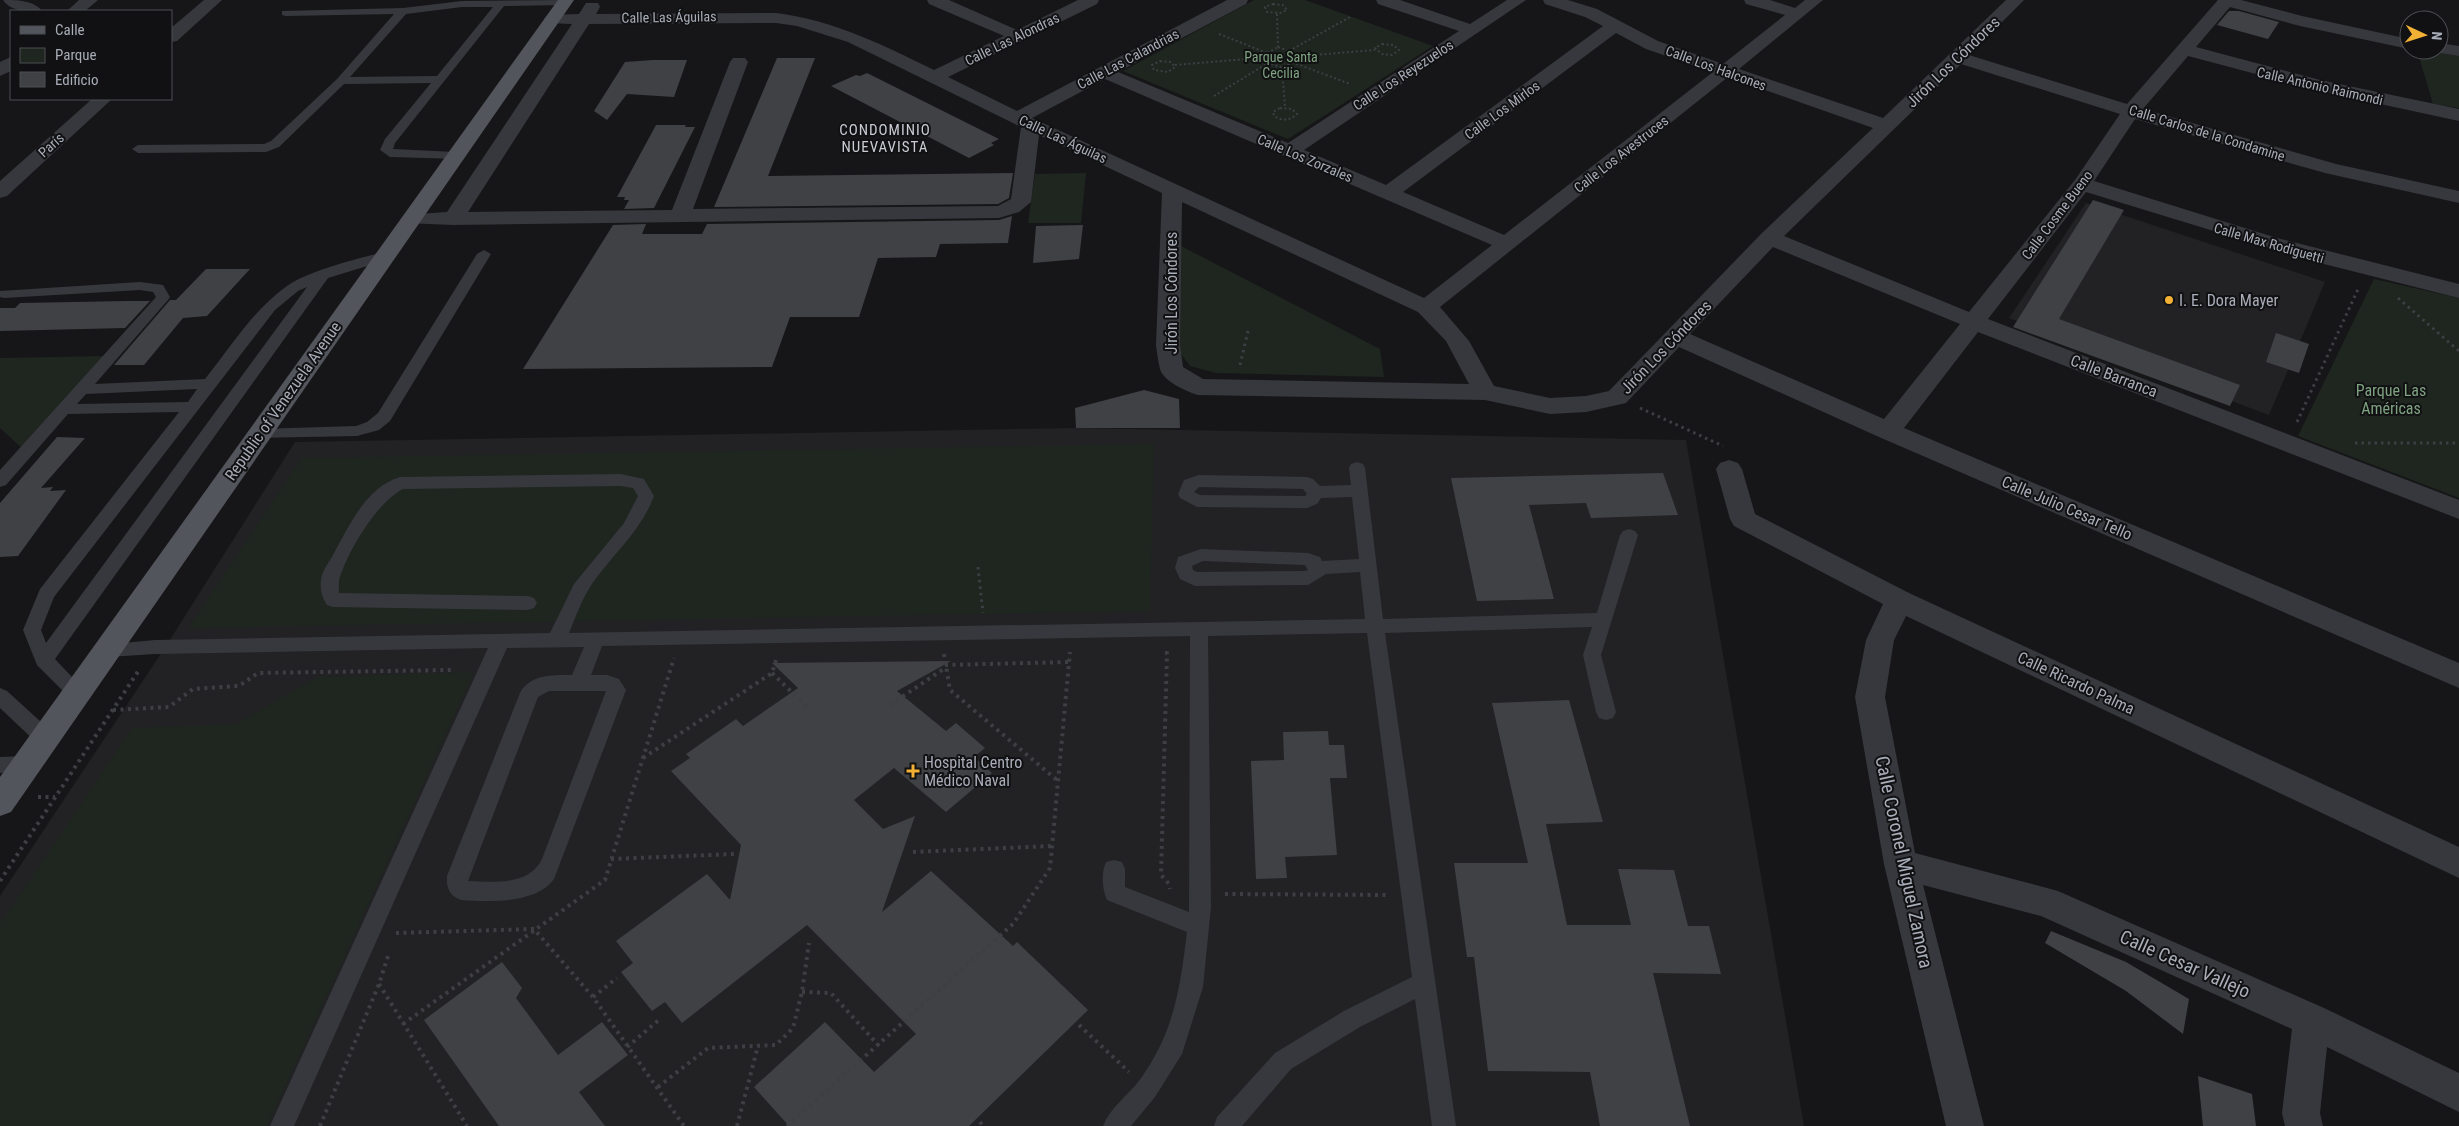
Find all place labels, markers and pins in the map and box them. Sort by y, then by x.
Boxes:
place label: I. E. Dora Mayer [2179,291,2278,310]
marker: I. E. Dora Mayer [2163,294,2175,306]
place label: Hospital Centro Médico Naval [924,753,1022,790]
marker: Hospital Centro Médico Naval [906,764,920,778]

